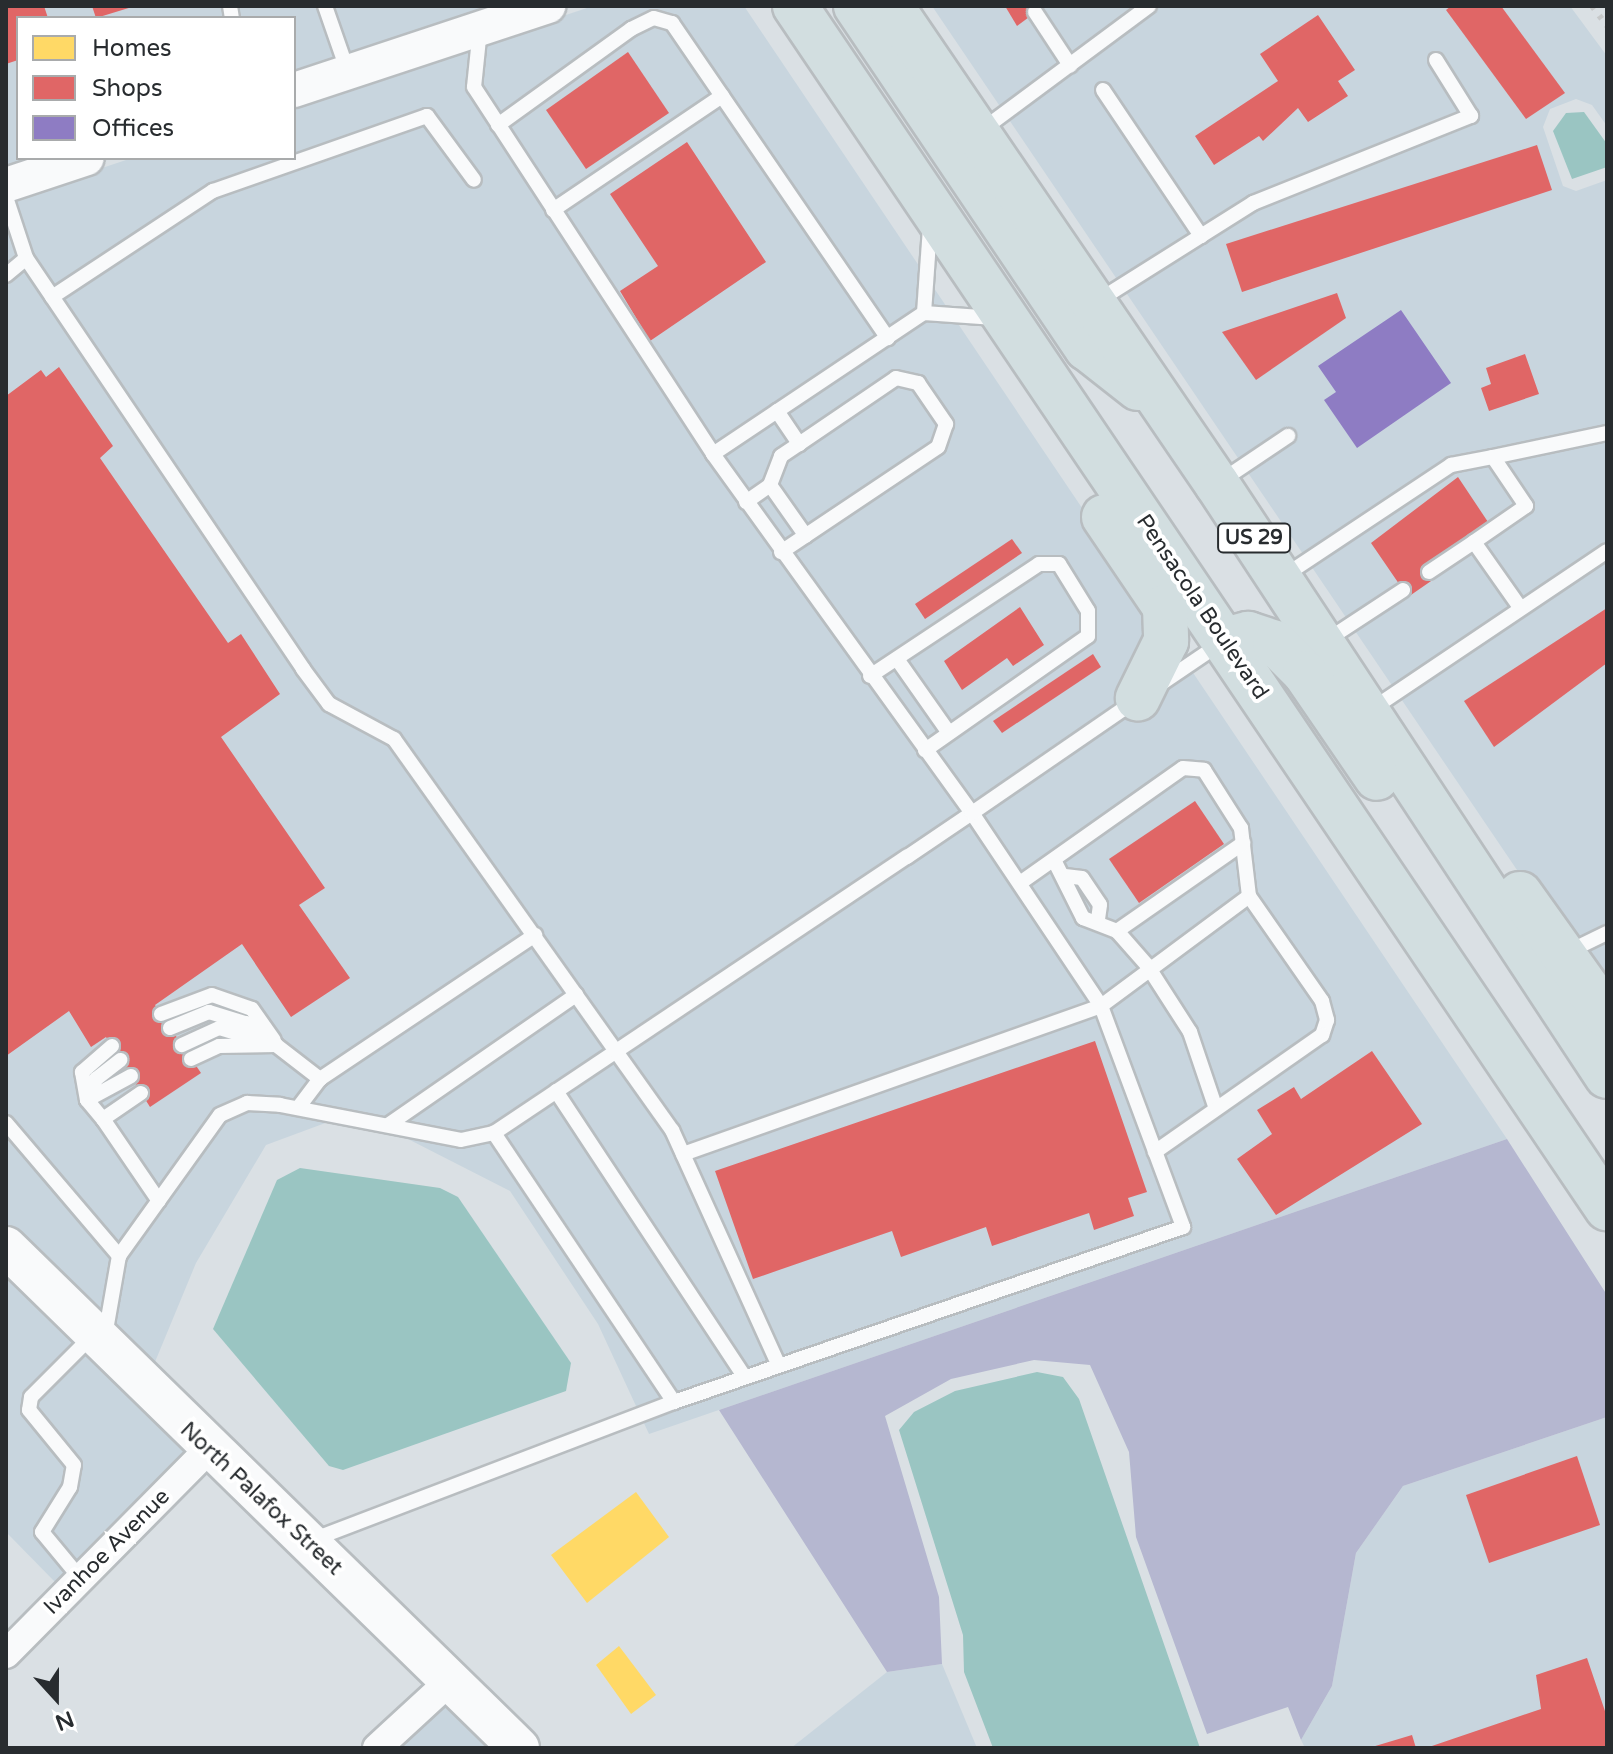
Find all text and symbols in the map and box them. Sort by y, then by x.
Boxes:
legend [16,16,296,160]
text: Homes [92,34,172,63]
text: Shops [92,74,162,103]
text: Offices [92,114,174,143]
street label: Pensacola Boulevard [1130,509,1274,705]
road number: US 29 [1216,522,1292,554]
street label: North Palafox Street [174,1417,348,1581]
street label: Ivanhoe Avenue [39,1484,175,1620]
north arrow [16,1658,96,1738]
text: N [52,1705,78,1736]

